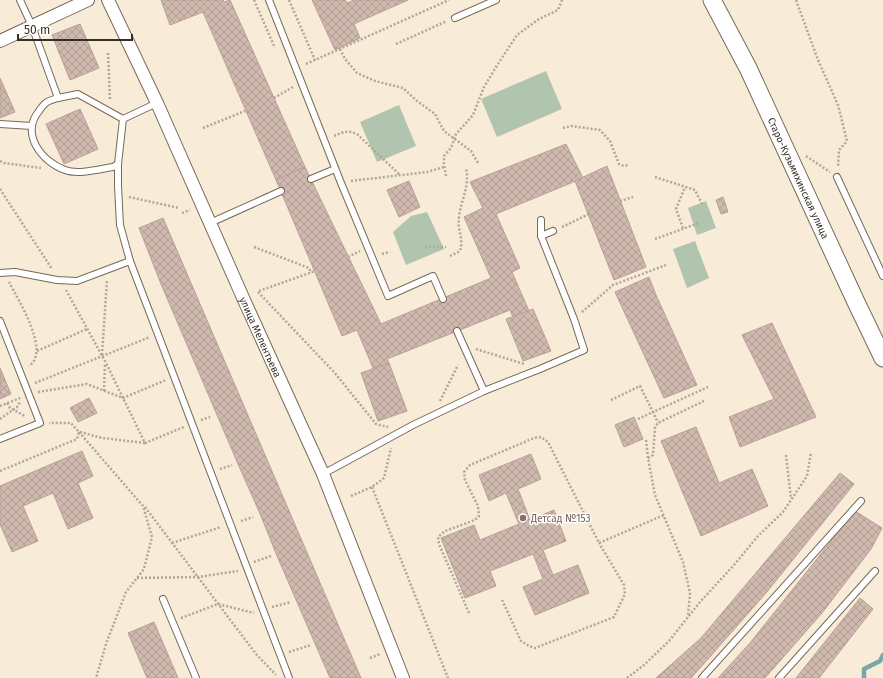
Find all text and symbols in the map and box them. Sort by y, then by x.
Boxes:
scale bar [18,16,132,42]
text: 50 m [24,23,50,37]
street label: Старо-Кузьмихинская улица [765,116,831,241]
street label: улица Мелентьева [236,295,283,379]
marker: Детсад №153 [518,513,528,523]
place label: Детсад №153 [530,513,590,525]

